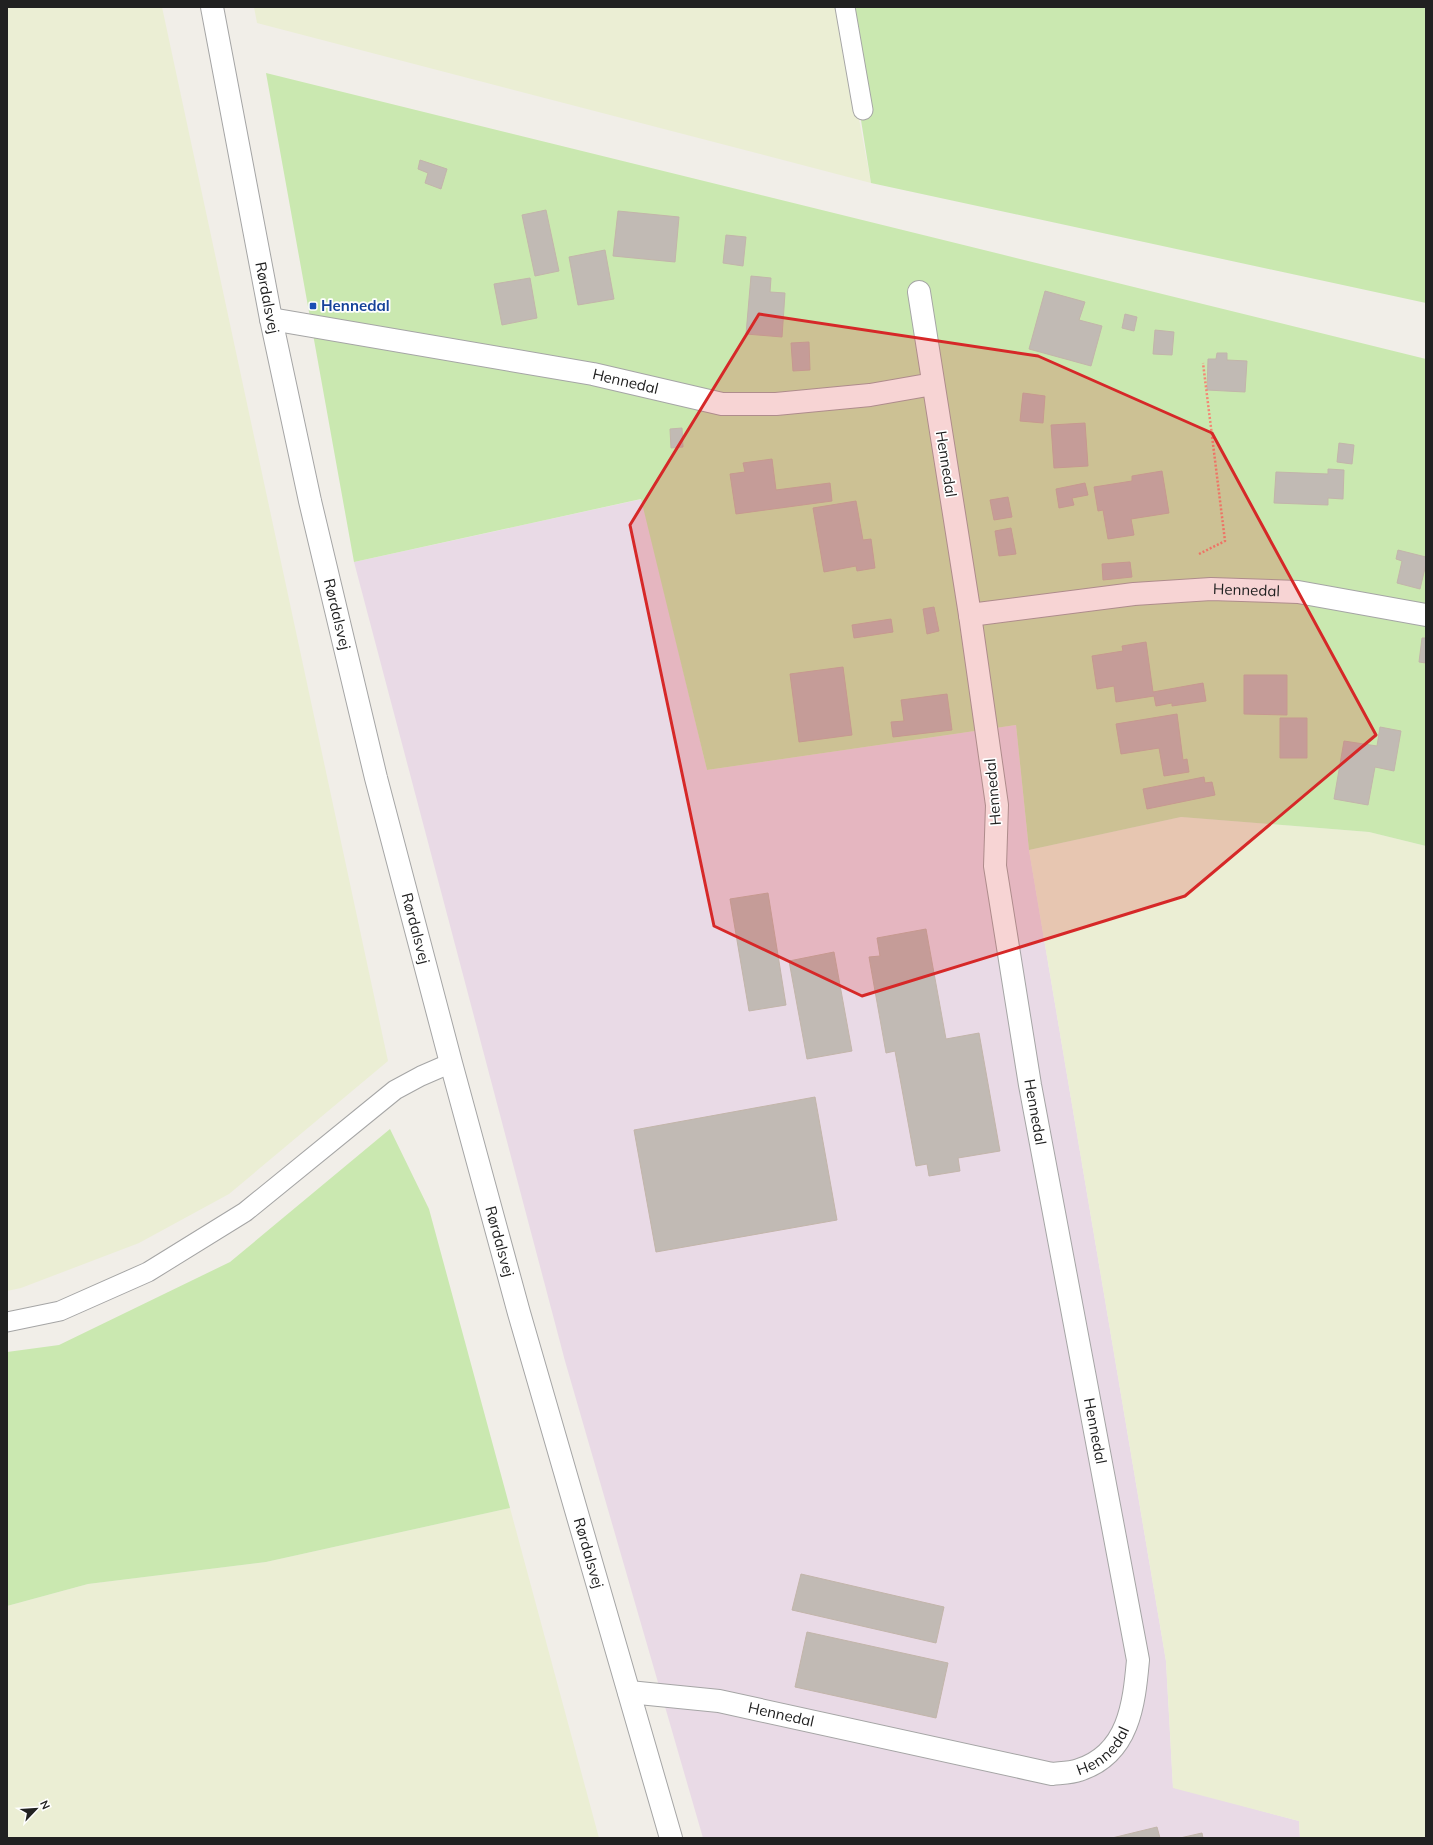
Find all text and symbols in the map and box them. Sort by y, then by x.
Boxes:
street label: Rørdalsvej [251,260,284,335]
place label: Hennedal [321,296,390,315]
marker: Hennedal [308,301,318,311]
street label: Hennedal [591,364,660,398]
street label: Hennedal [932,429,961,498]
street label: Rørdalsvej [320,577,355,652]
street label: Hennedal [1213,579,1280,600]
street label: Hennedal [980,758,1005,826]
street label: Rørdalsvej [398,891,435,966]
street label: Hennedal [1020,1077,1051,1147]
street label: Rørdalsvej [481,1204,519,1279]
street label: Hennedal [1080,1396,1111,1466]
street label: Rørdalsvej [570,1515,608,1590]
street label: Hennedal [746,1698,816,1731]
street label: Hennedal [1074,1723,1133,1779]
north arrow [16,1789,56,1829]
text: N [37,1798,53,1811]

